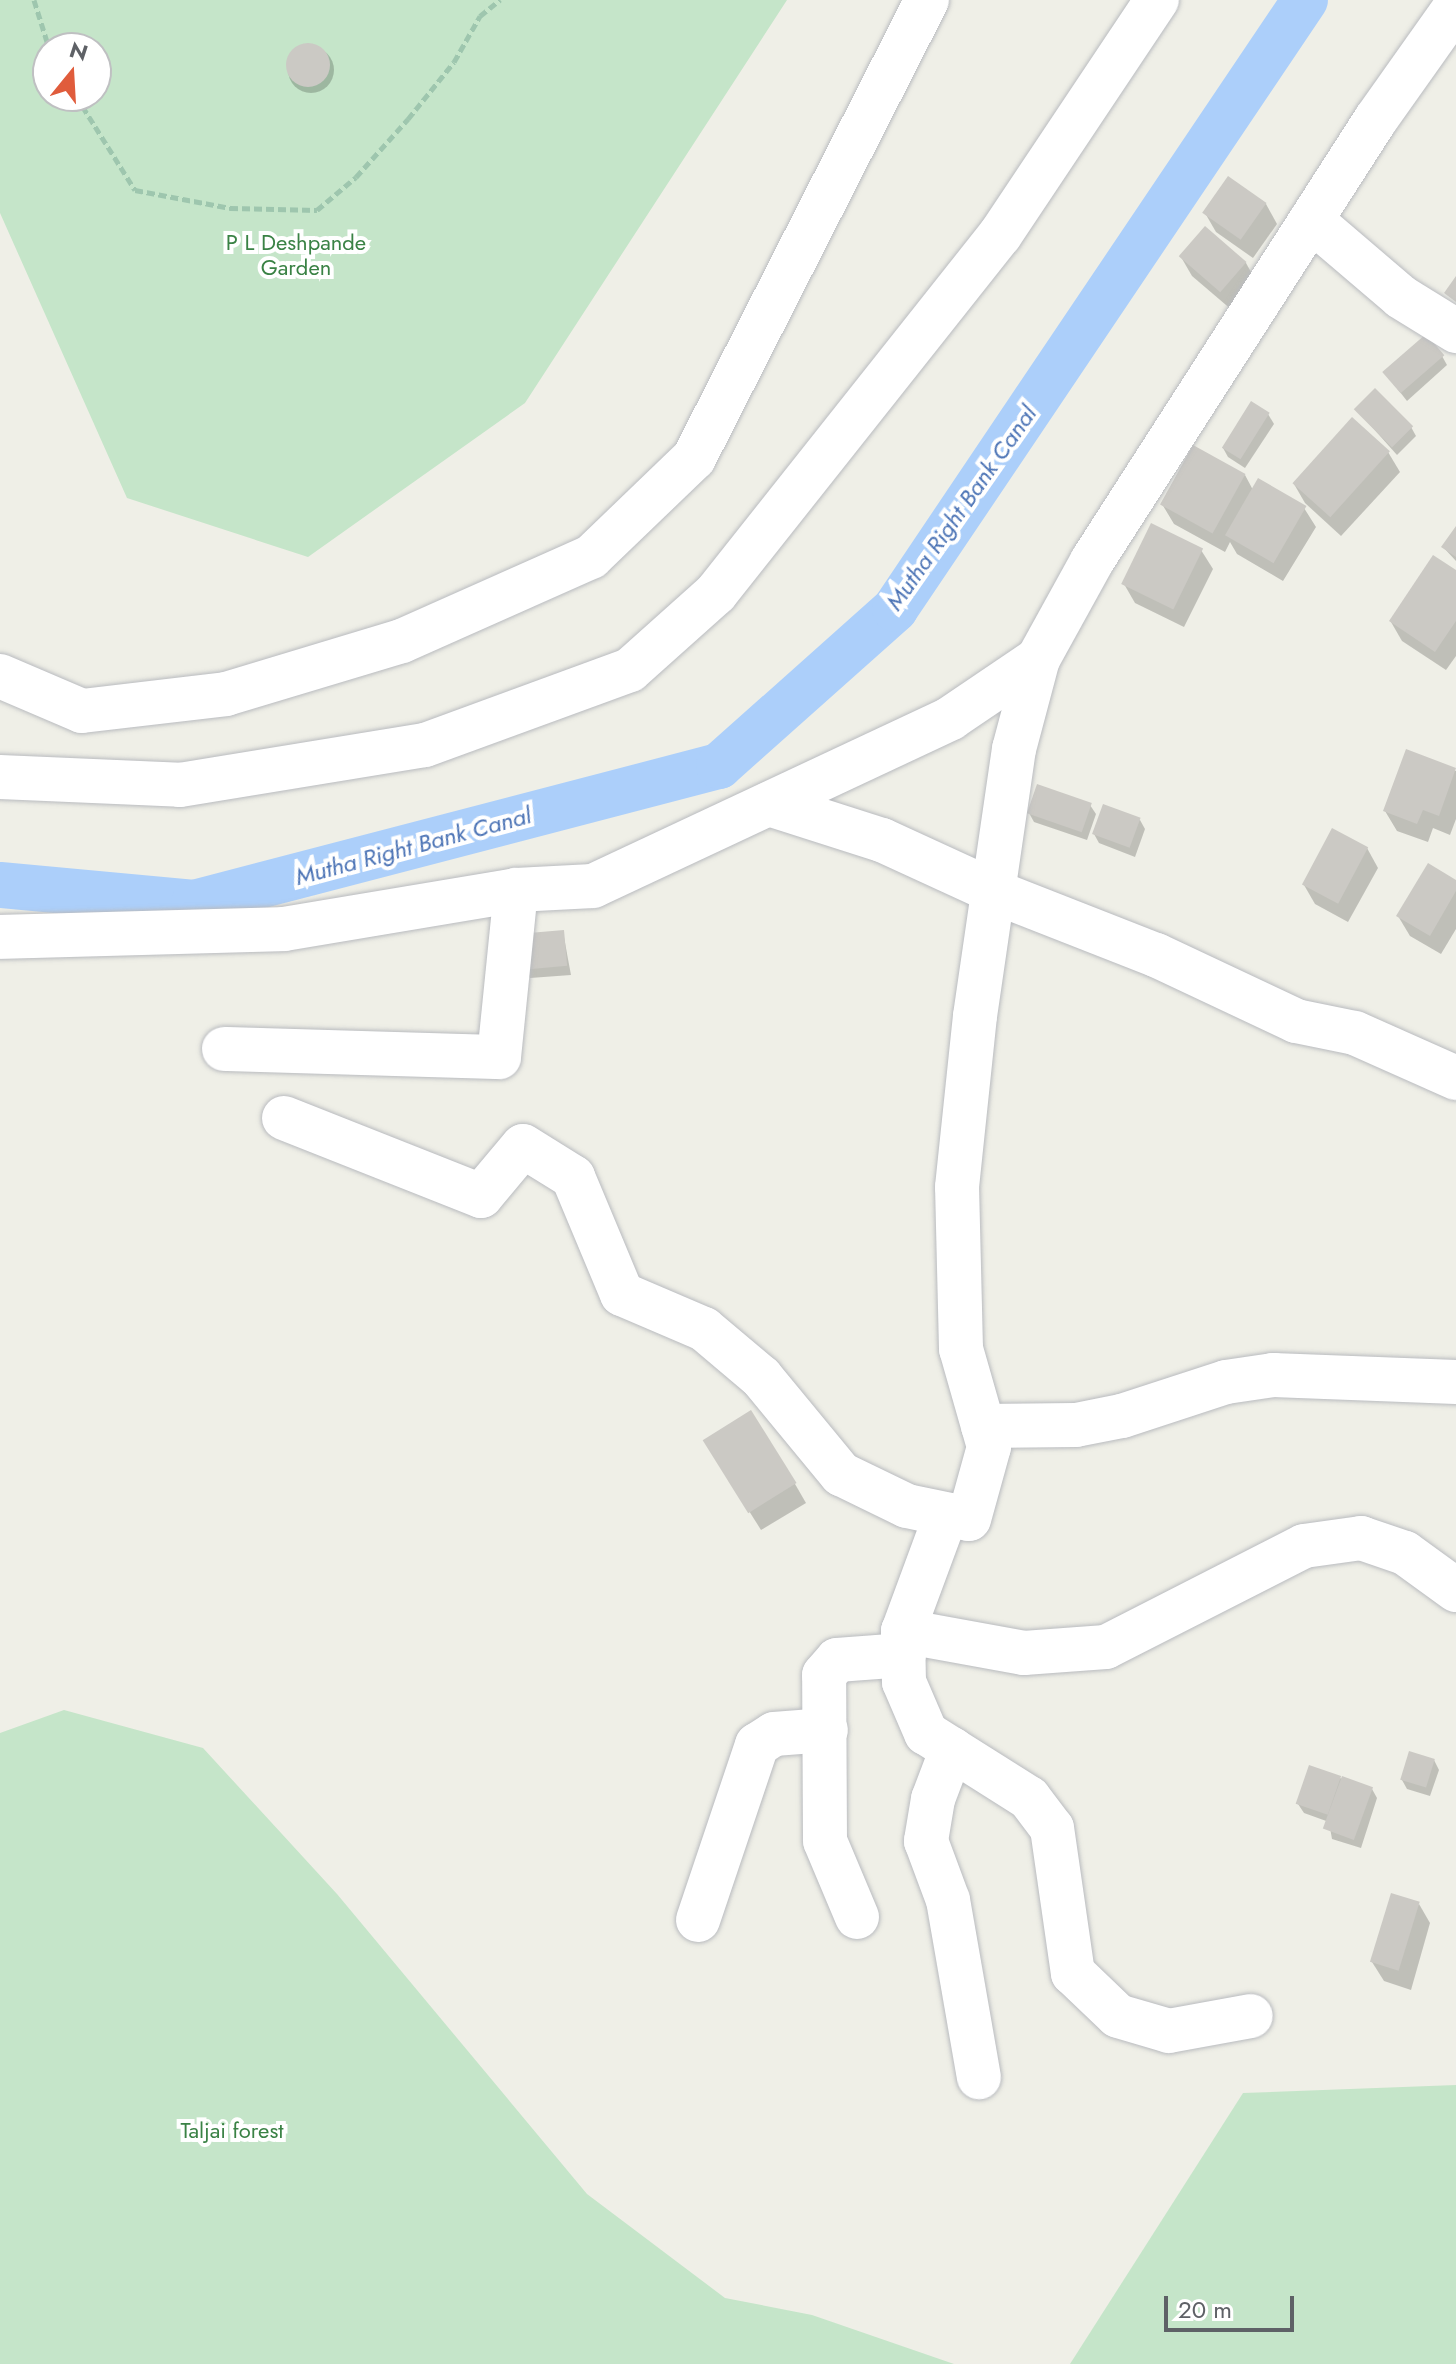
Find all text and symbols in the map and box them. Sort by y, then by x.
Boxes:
north arrow [32,32,112,112]
text: N [66,33,92,69]
park label: P L Deshpande Garden [226,229,366,280]
water label: Mutha Right Bank Canal [880,400,1042,616]
water label: Mutha Right Bank Canal [292,801,534,891]
park label: Taljai forest [180,2118,284,2144]
scale bar [1168,2280,1298,2330]
text: 20 m [1178,2292,1232,2327]

